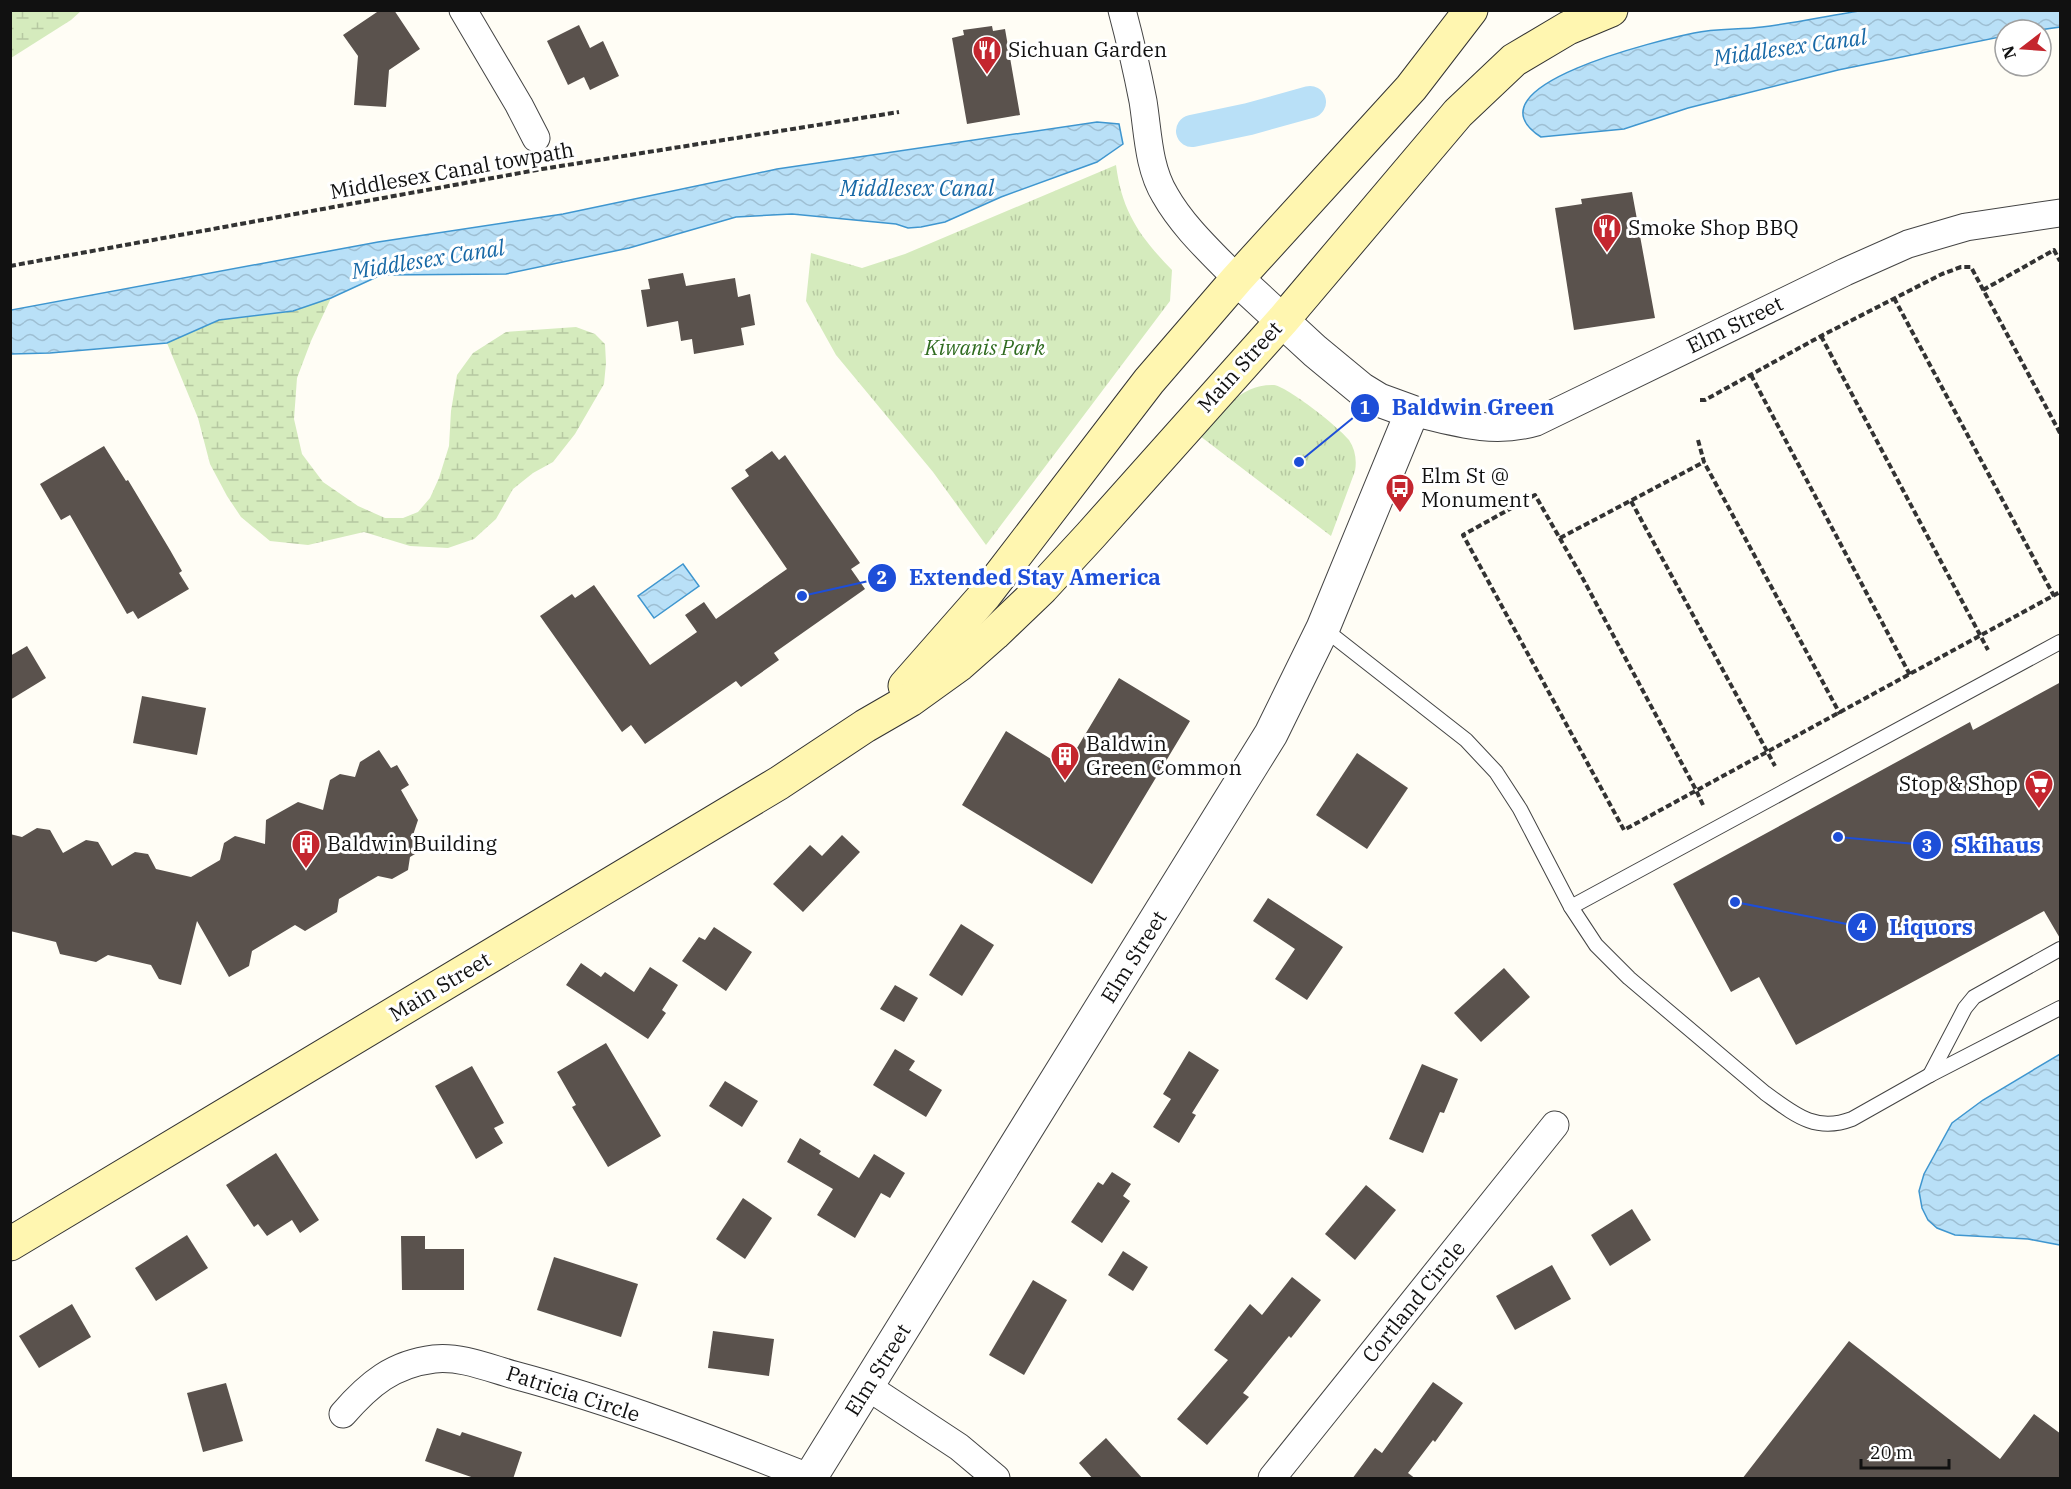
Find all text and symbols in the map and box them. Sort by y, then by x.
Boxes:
north arrow [1993,18,2053,78]
water label: Middlesex Canal [1711,21,1869,72]
restaurant icon: Sichuan Garden [971,34,1003,76]
place label: Sichuan Garden [1008,35,1167,63]
text: N [1997,43,2020,61]
street label: Middlesex Canal towpath [328,135,576,205]
water label: Middlesex Canal [839,173,995,202]
restaurant icon: Smoke Shop BBQ [1591,212,1623,254]
place label: Smoke Shop BBQ [1628,213,1799,241]
water label: Middlesex Canal [348,232,507,285]
street label: Elm Street [1682,289,1787,359]
street label: Main Street [1191,315,1288,418]
park label: Kiwanis Park [924,333,1046,361]
callout: Baldwin Green [1350,388,1566,428]
text: Baldwin Green [1392,392,1554,421]
text: 1 [1360,396,1371,419]
place label: Elm St @ Monument [1421,461,1530,513]
bus stop icon: Elm St @ Monument [1384,472,1416,514]
callout: Extended Stay America [867,558,1173,598]
text: Extended Stay America [909,562,1161,591]
text: 2 [877,566,887,589]
place label: Baldwin Green Common [1086,729,1242,781]
building icon: Baldwin Green Common [1049,740,1081,782]
supermarket icon: Stop & Shop [2023,768,2055,810]
place label: Stop & Shop [1899,769,2018,797]
callout: Skihaus [1912,825,2053,865]
building icon: Baldwin Building [290,828,322,870]
place label: Baldwin Building [327,829,497,857]
text: Skihaus [1953,830,2041,859]
text: 3 [1922,834,1932,857]
street label: Elm Street [1094,905,1172,1008]
callout: Liquors [1847,907,1985,947]
text: Liquors [1889,912,1973,941]
text: 4 [1857,915,1868,938]
street label: Main Street [384,945,495,1027]
street label: Cortland Circle [1355,1235,1471,1368]
street label: Elm Street [838,1318,916,1421]
street label: Patricia Circle [503,1358,644,1428]
scale bar [1861,1432,1950,1470]
text: 20 m [1870,1441,1913,1464]

